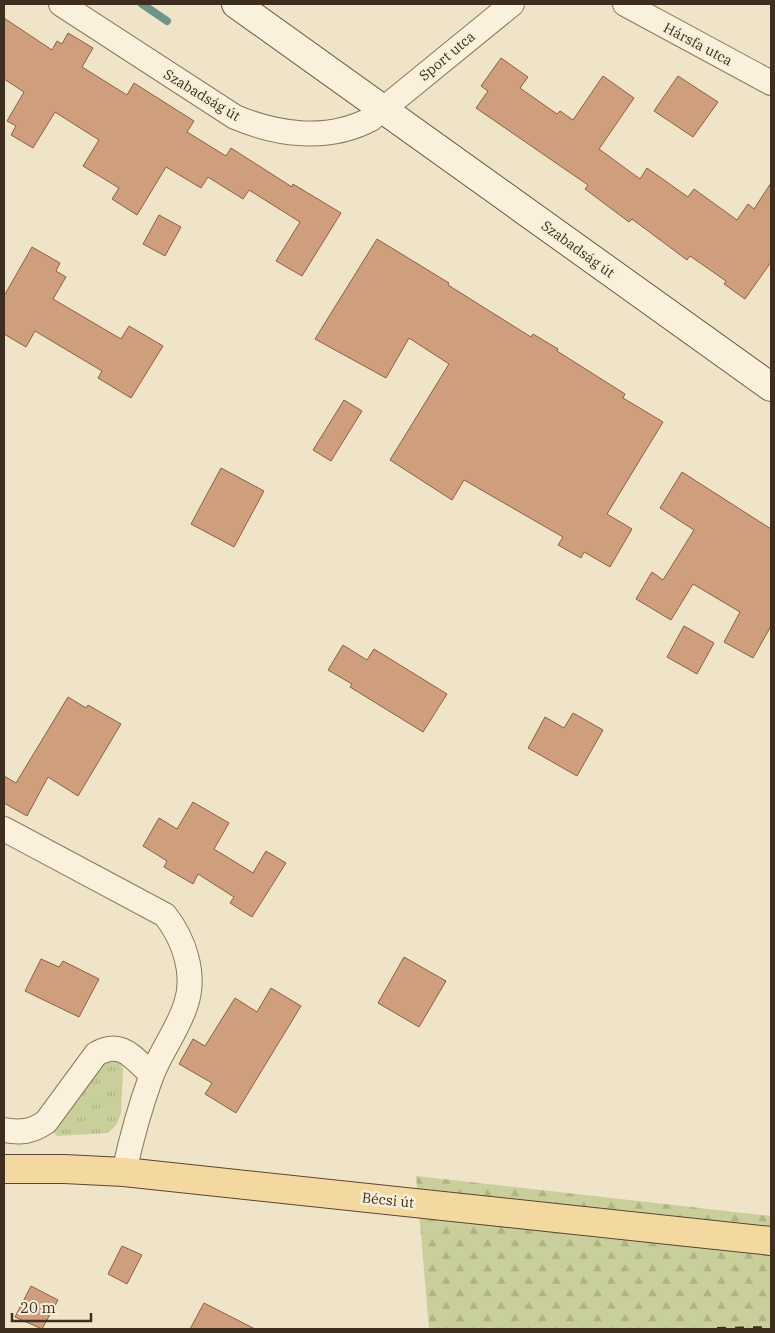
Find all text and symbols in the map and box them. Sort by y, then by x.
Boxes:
street label: Hársfa utca [660,18,736,70]
street label: Sport utca [415,27,479,85]
street label: Szabadság út [160,65,244,125]
street label: Szabadság út [538,216,618,282]
street label: Bécsi út [361,1188,415,1212]
scale bar [12,1290,91,1322]
text: 20 m [20,1298,56,1317]

